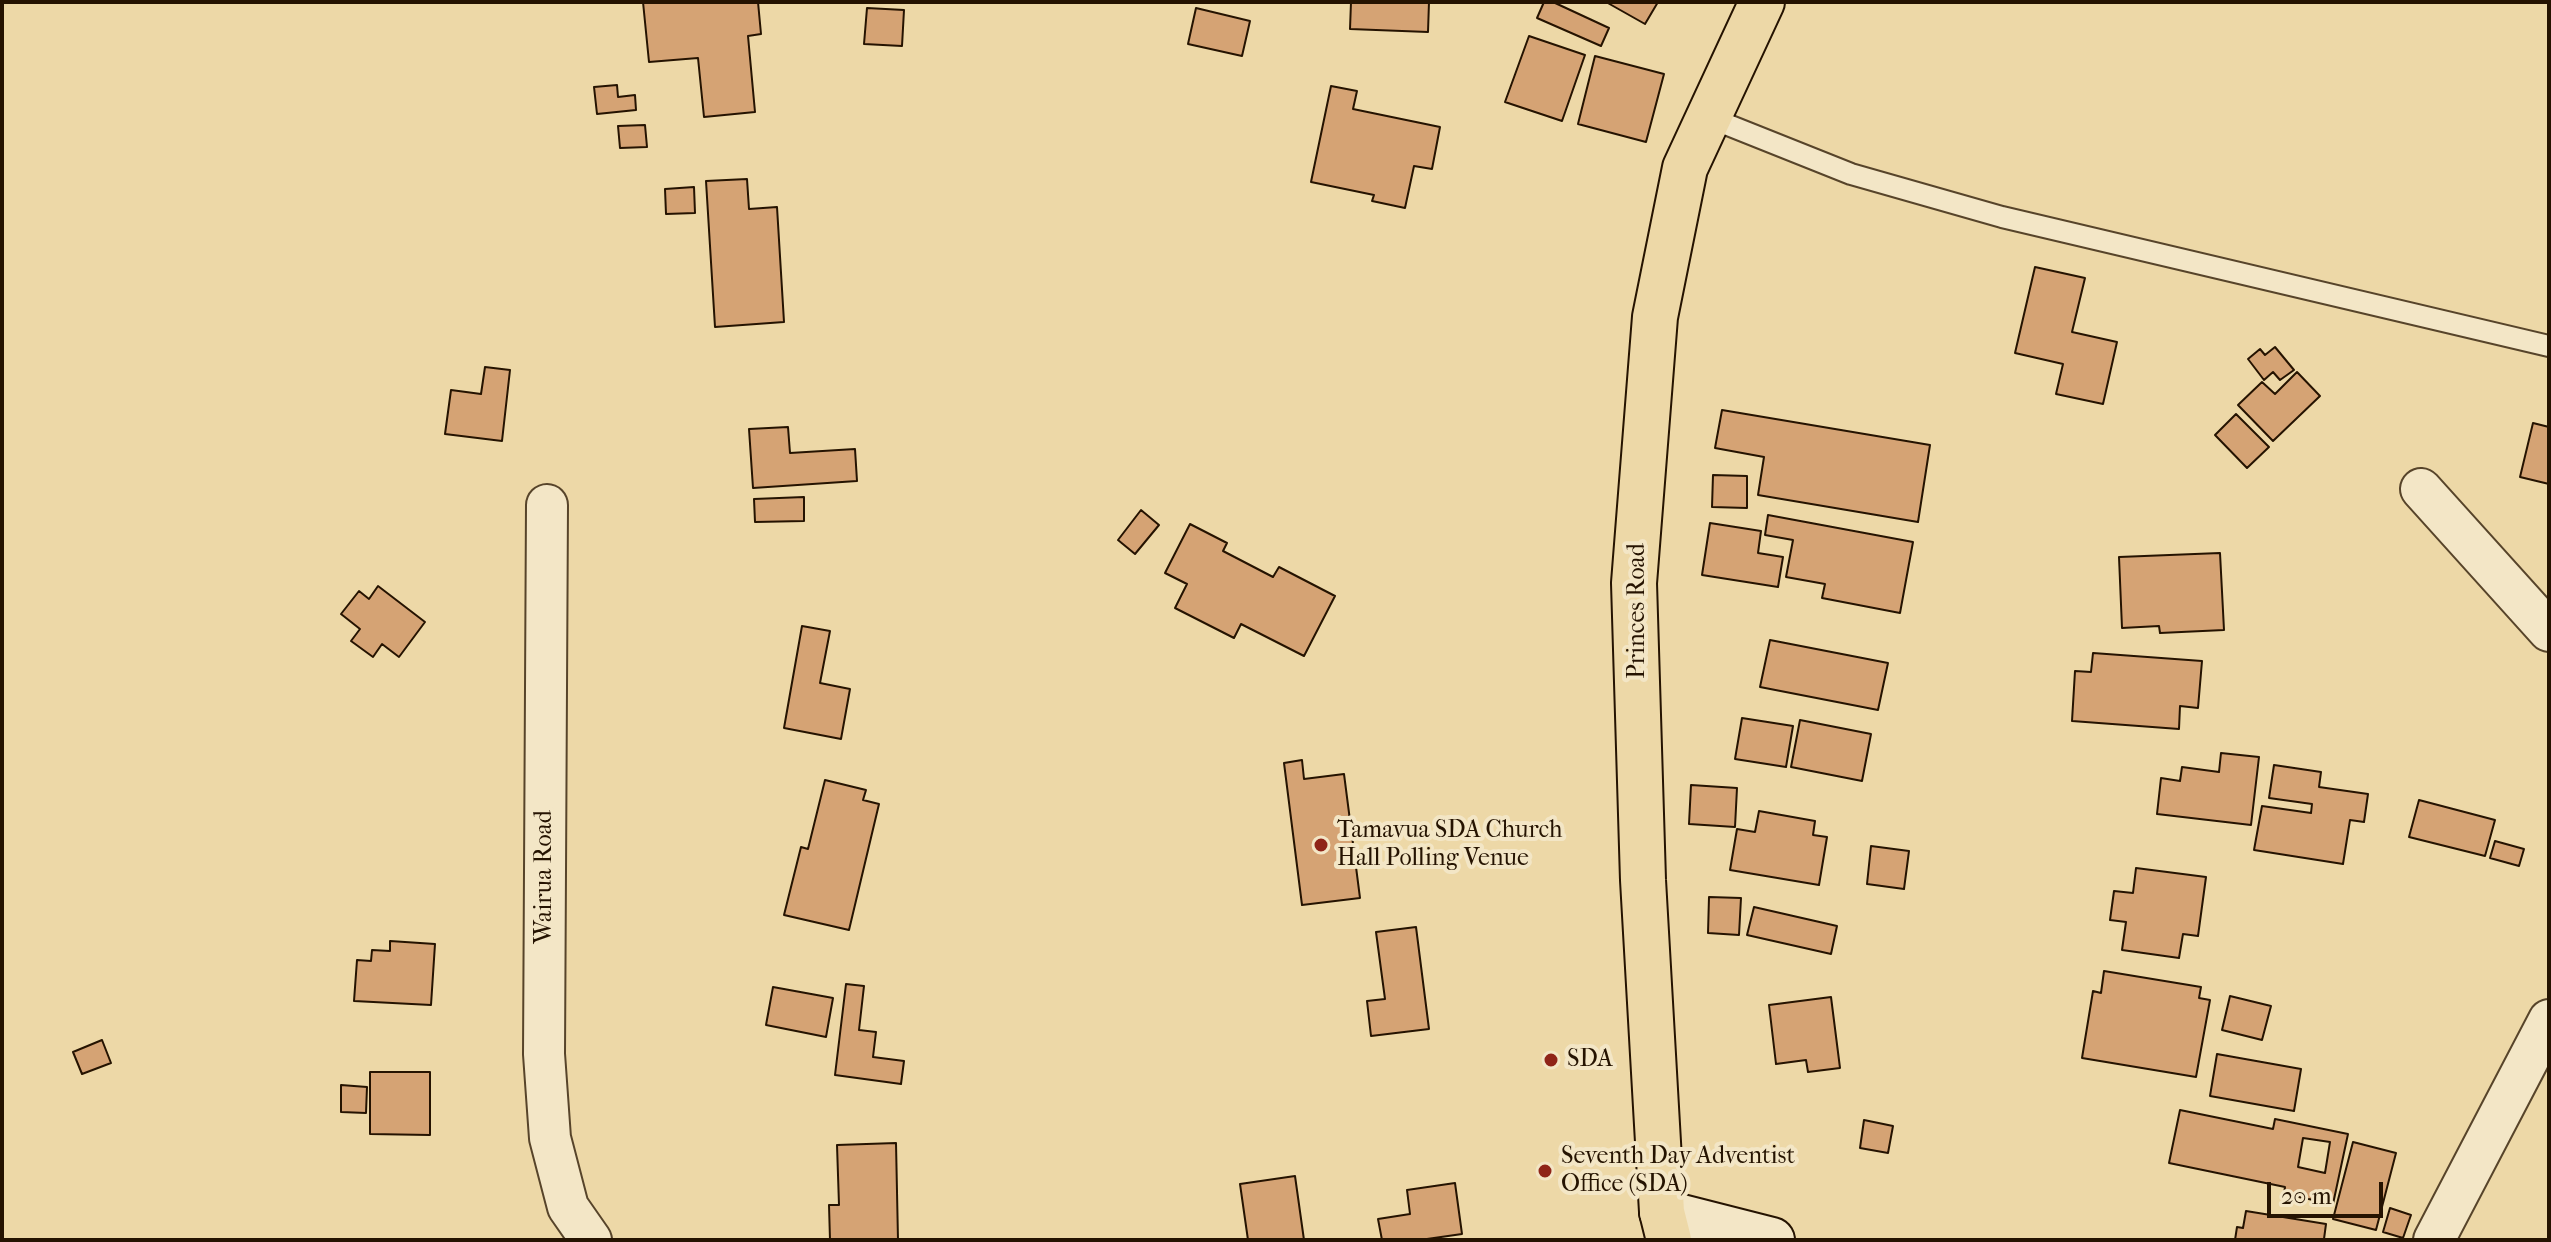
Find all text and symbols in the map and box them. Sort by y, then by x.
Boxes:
street label: Princes Road [1624,543,1652,679]
street label: Wairua Road [531,810,559,944]
place label: Tamavua SDA Church Hall Polling Venue [1337,817,1563,873]
marker: Tamavua SDA Church Hall Polling Venue [1312,836,1330,854]
place label: SDA [1567,1046,1613,1074]
marker: SDA [1542,1051,1560,1069]
place label: Seventh Day Adventist Office (SDA) [1561,1143,1795,1199]
marker: Seventh Day Adventist Office (SDA) [1536,1162,1554,1180]
scale bar [2271,1166,2387,1216]
text: 20 m [2281,1182,2332,1210]

